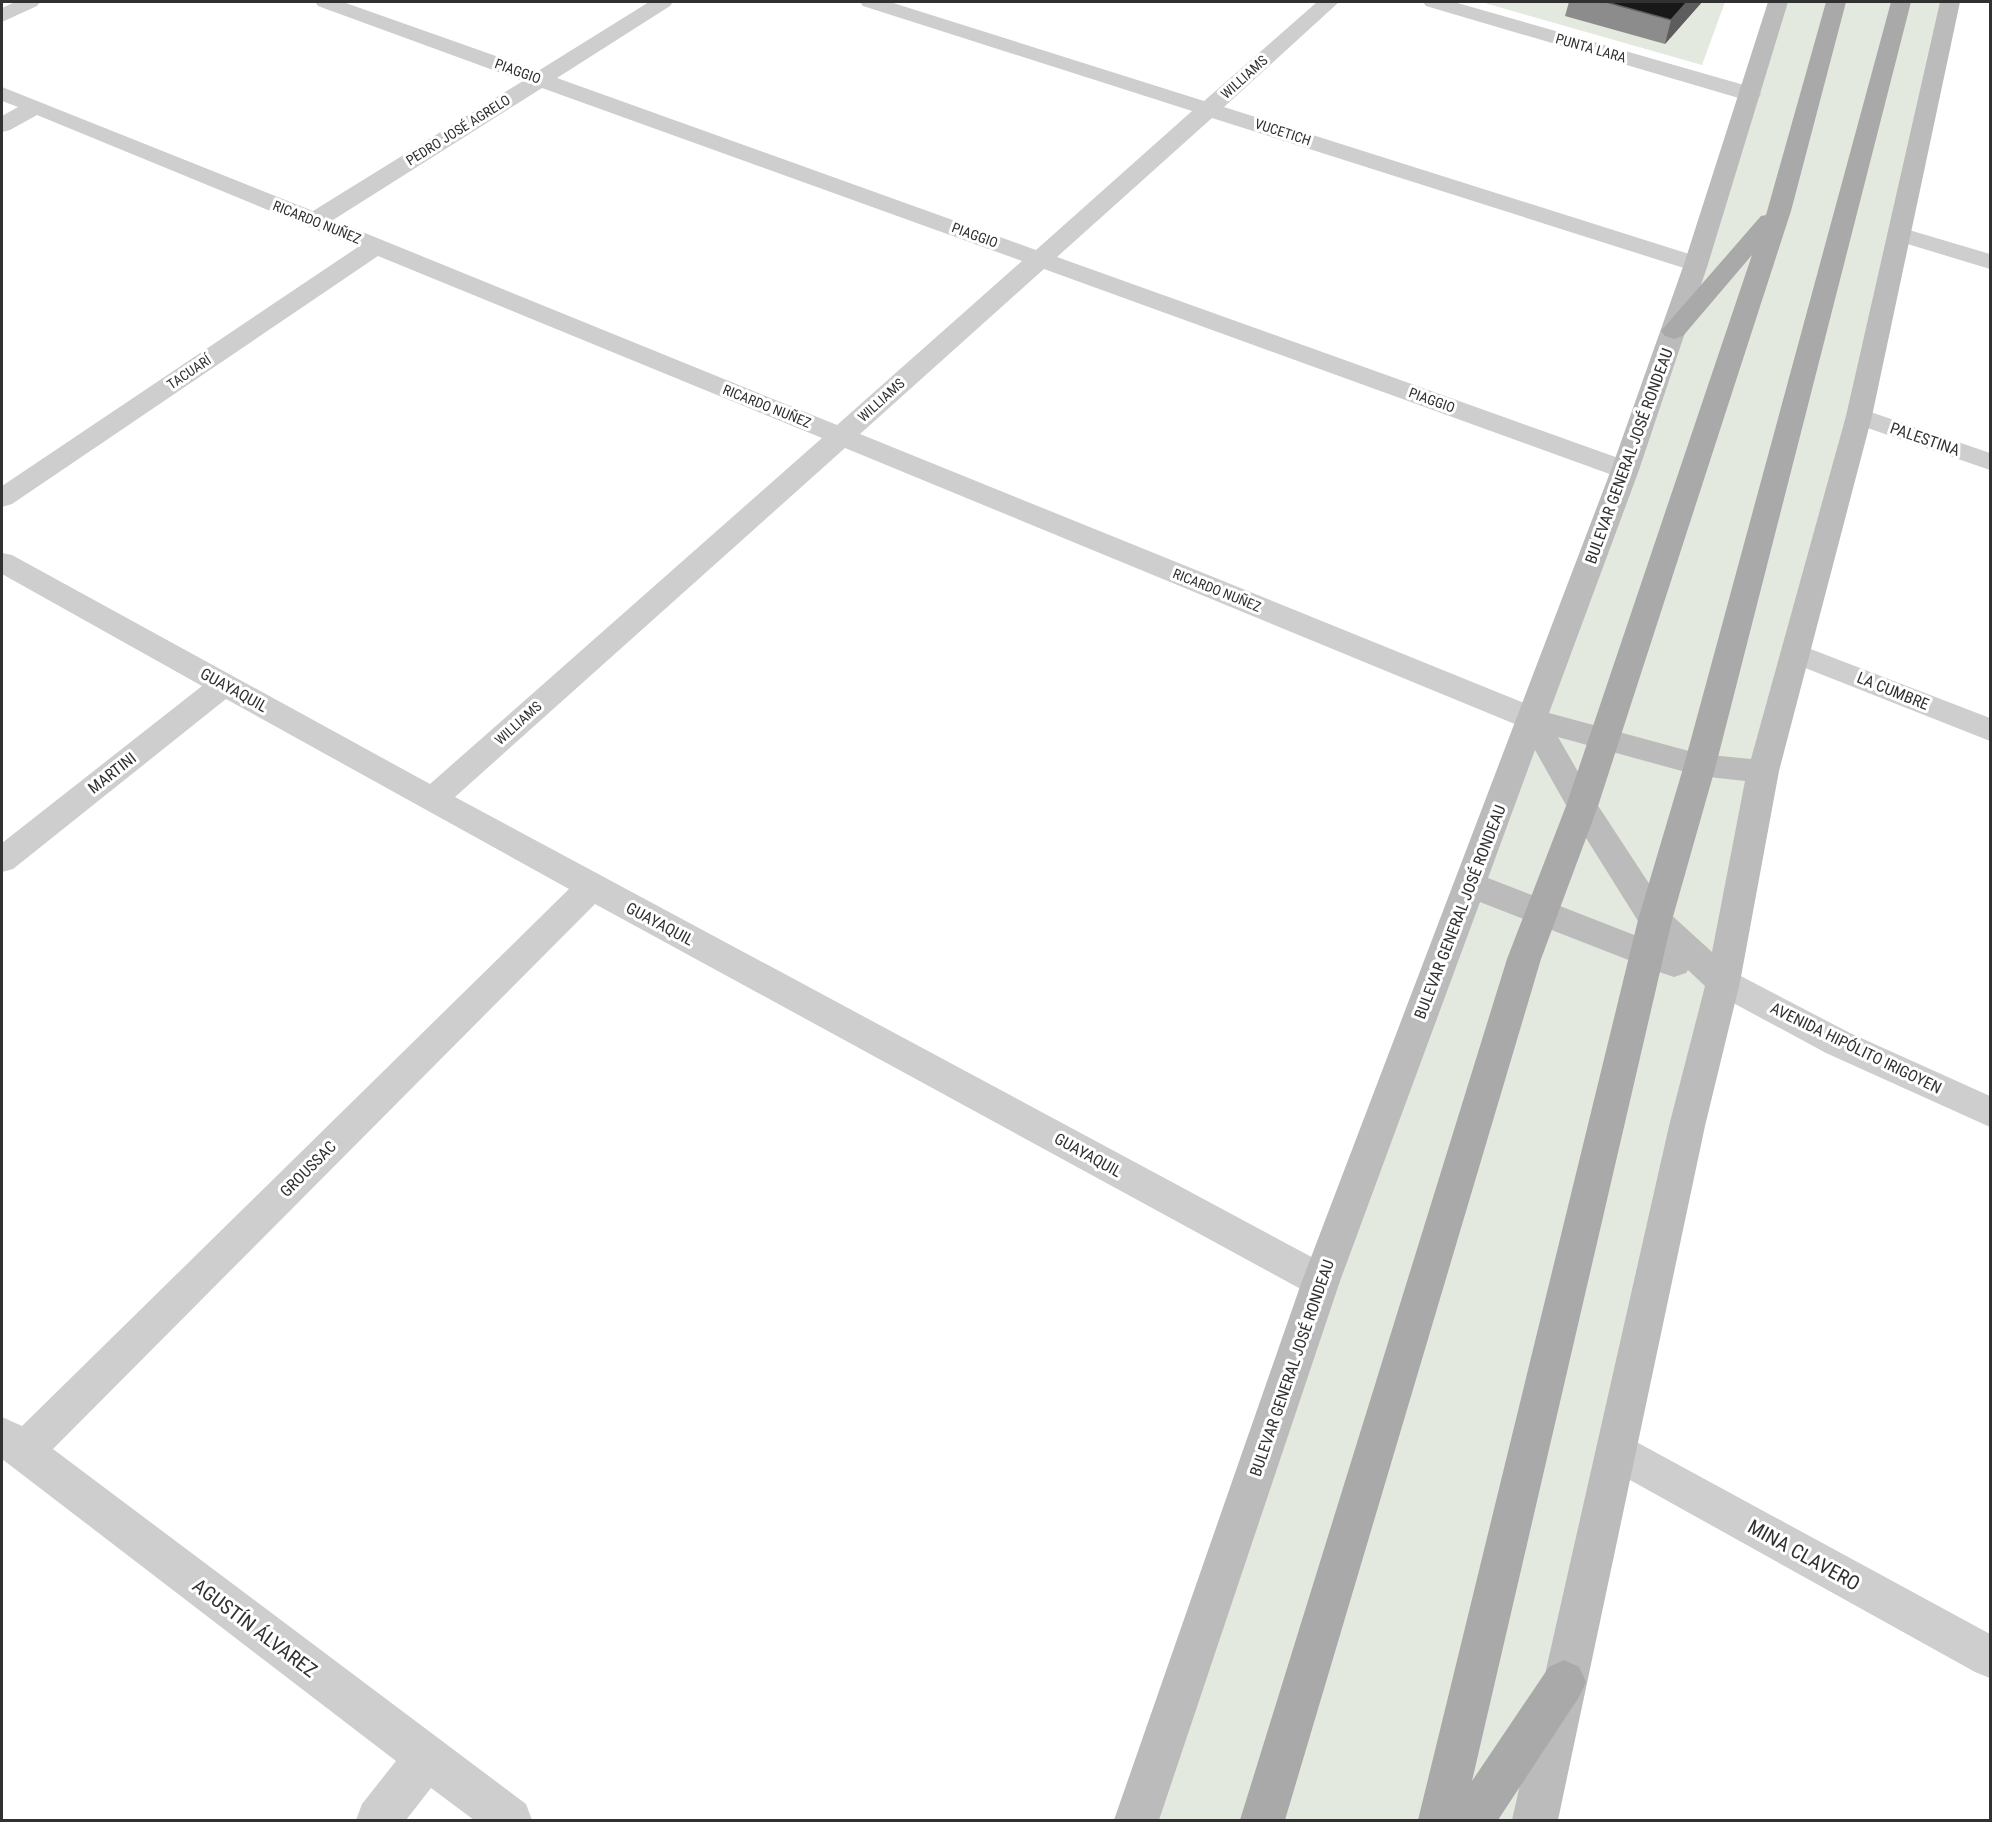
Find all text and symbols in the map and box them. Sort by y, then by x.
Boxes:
street label: PUNTA LARA [1554,30,1628,66]
street label: WILLIAMS [1217,52,1271,102]
street label: PIAGGIO [493,55,543,87]
street label: PEDRO JOSÉ AGRELO [402,91,513,168]
street label: VUCETICH [1253,115,1313,149]
street label: RICARDO NUÑEZ [271,196,364,247]
street label: PIAGGIO [950,219,1000,251]
street label: BULEVAR GENERAL JOSÉ RONDEAU [1581,346,1677,566]
street label: TACUARÍ [163,350,214,392]
street label: WILLIAMS [854,375,908,425]
street label: RICARDO NUÑEZ [721,380,814,431]
street label: PIAGGIO [1407,384,1457,416]
street label: PALESTINA [1888,418,1962,460]
street label: RICARDO NUÑEZ [1171,564,1264,615]
street label: GUAYAQUIL [197,664,271,716]
street label: LA CUMBRE [1854,668,1932,714]
street label: WILLIAMS [491,698,545,748]
street label: MARTINI [84,748,140,798]
street label: BULEVAR GENERAL JOSÉ RONDEAU [1410,802,1510,1022]
street label: GUAYAQUIL [623,898,697,950]
street label: AVENIDA HIPÓLITO IRIGOYEN [1767,997,1945,1098]
street label: GUAYAQUIL [1051,1129,1125,1181]
street label: GROUSSAC [276,1137,340,1201]
street label: BULEVAR GENERAL JOSÉ RONDEAU [1246,1257,1338,1479]
street label: MINA CLAVERO [1744,1514,1864,1596]
street label: AGUSTÍN ÁLVAREZ [188,1573,322,1683]

